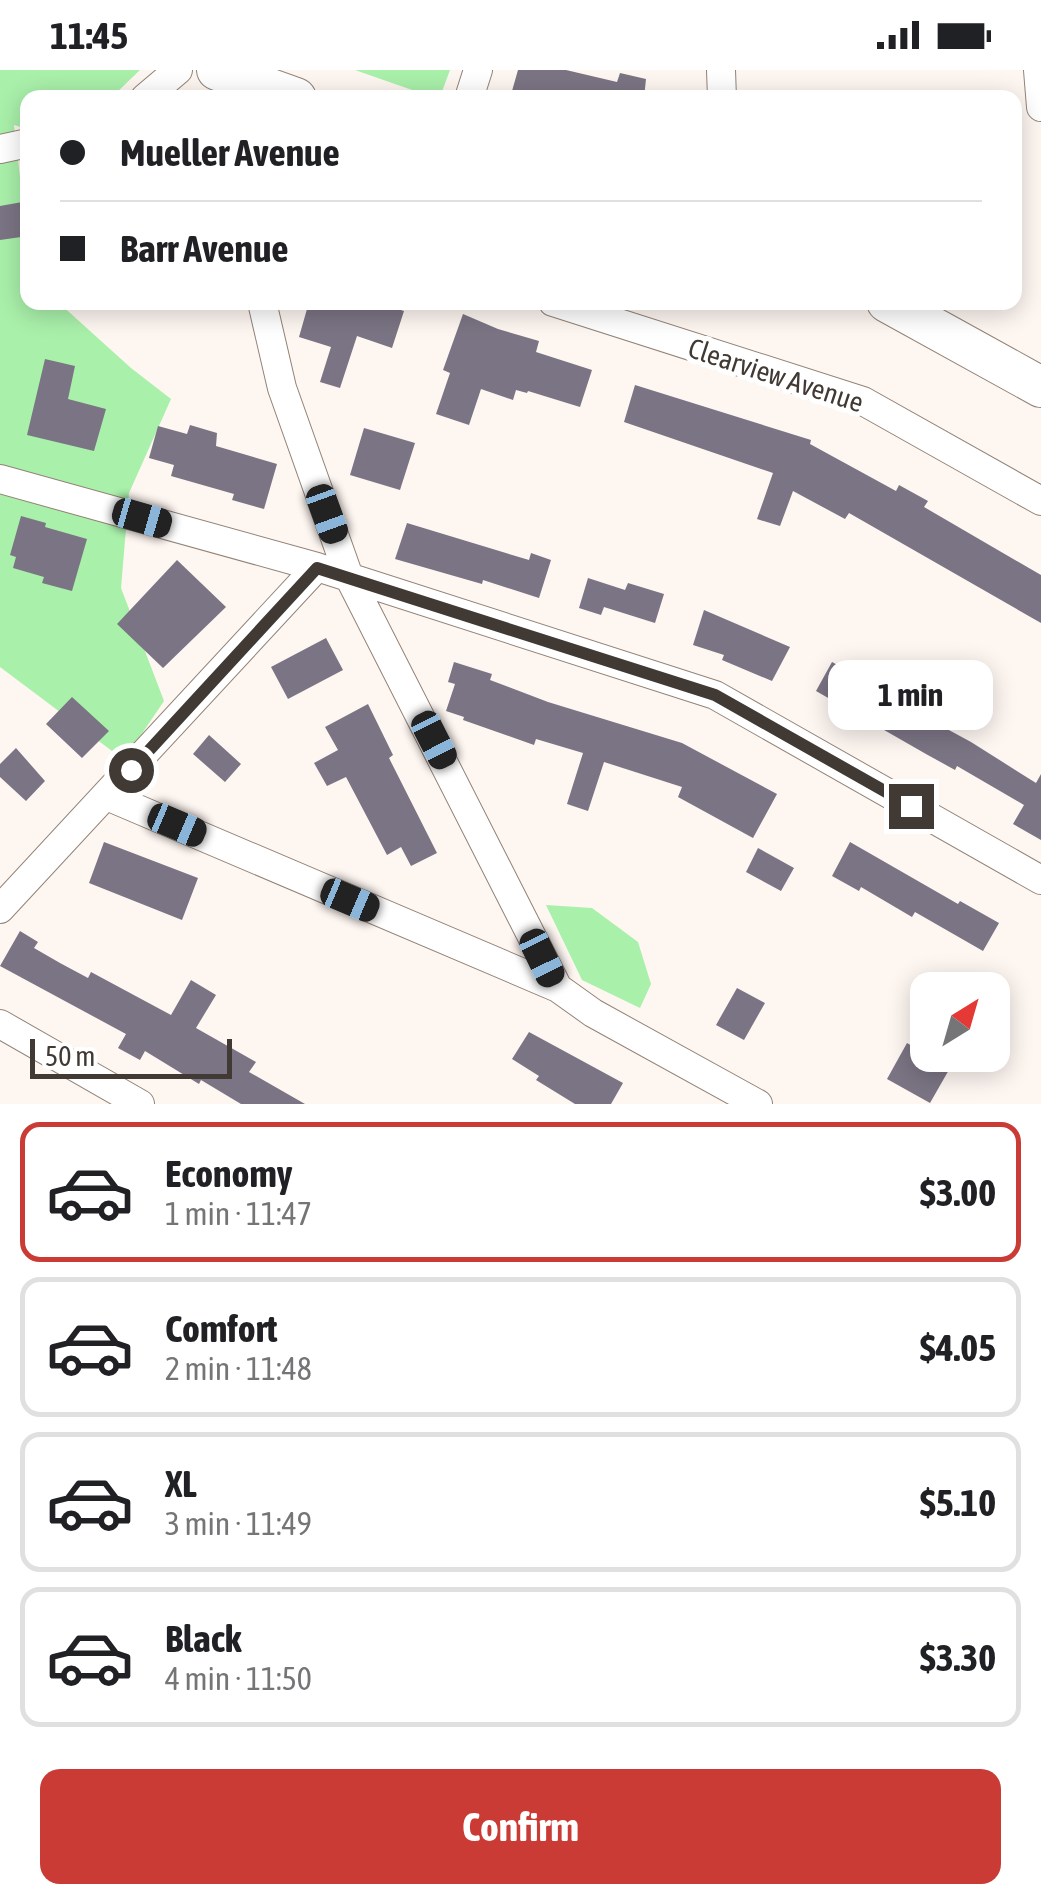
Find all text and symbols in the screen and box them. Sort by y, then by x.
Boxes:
text: 11:45 [50,14,128,57]
text: Mueller Avenue [120,131,340,174]
text: Barr Avenue [120,227,289,270]
street label: Clearview Avenue [684,332,868,418]
car [303,481,351,547]
car [109,495,175,541]
callout: 1 min [828,661,994,731]
text: 1 min [878,676,943,713]
car [407,706,461,774]
route start [109,748,154,793]
route end [889,784,934,829]
car [144,799,210,851]
car [317,874,383,926]
car [515,924,569,992]
north arrow [910,972,1010,1072]
map controls [910,972,1010,1072]
scale bar [30,1034,232,1078]
text: 50 m [45,1040,95,1072]
icon: car [45,1147,135,1237]
text: Economy [165,1152,292,1195]
text: $3.00 [920,1171,996,1214]
text: 1 min · 11:47 [165,1195,312,1232]
icon: car [45,1302,135,1392]
text: Comfort [165,1307,277,1350]
text: $4.05 [920,1326,996,1369]
text: 2 min · 11:48 [165,1350,312,1387]
icon: car [45,1457,135,1547]
text: XL [165,1462,197,1505]
text: $5.10 [920,1481,996,1524]
text: 3 min · 11:49 [165,1505,312,1542]
icon: car [45,1612,135,1702]
text: Black [165,1617,242,1660]
text: $3.30 [920,1636,996,1679]
text: 4 min · 11:50 [165,1660,312,1697]
button: Confirm [40,1769,1001,1884]

